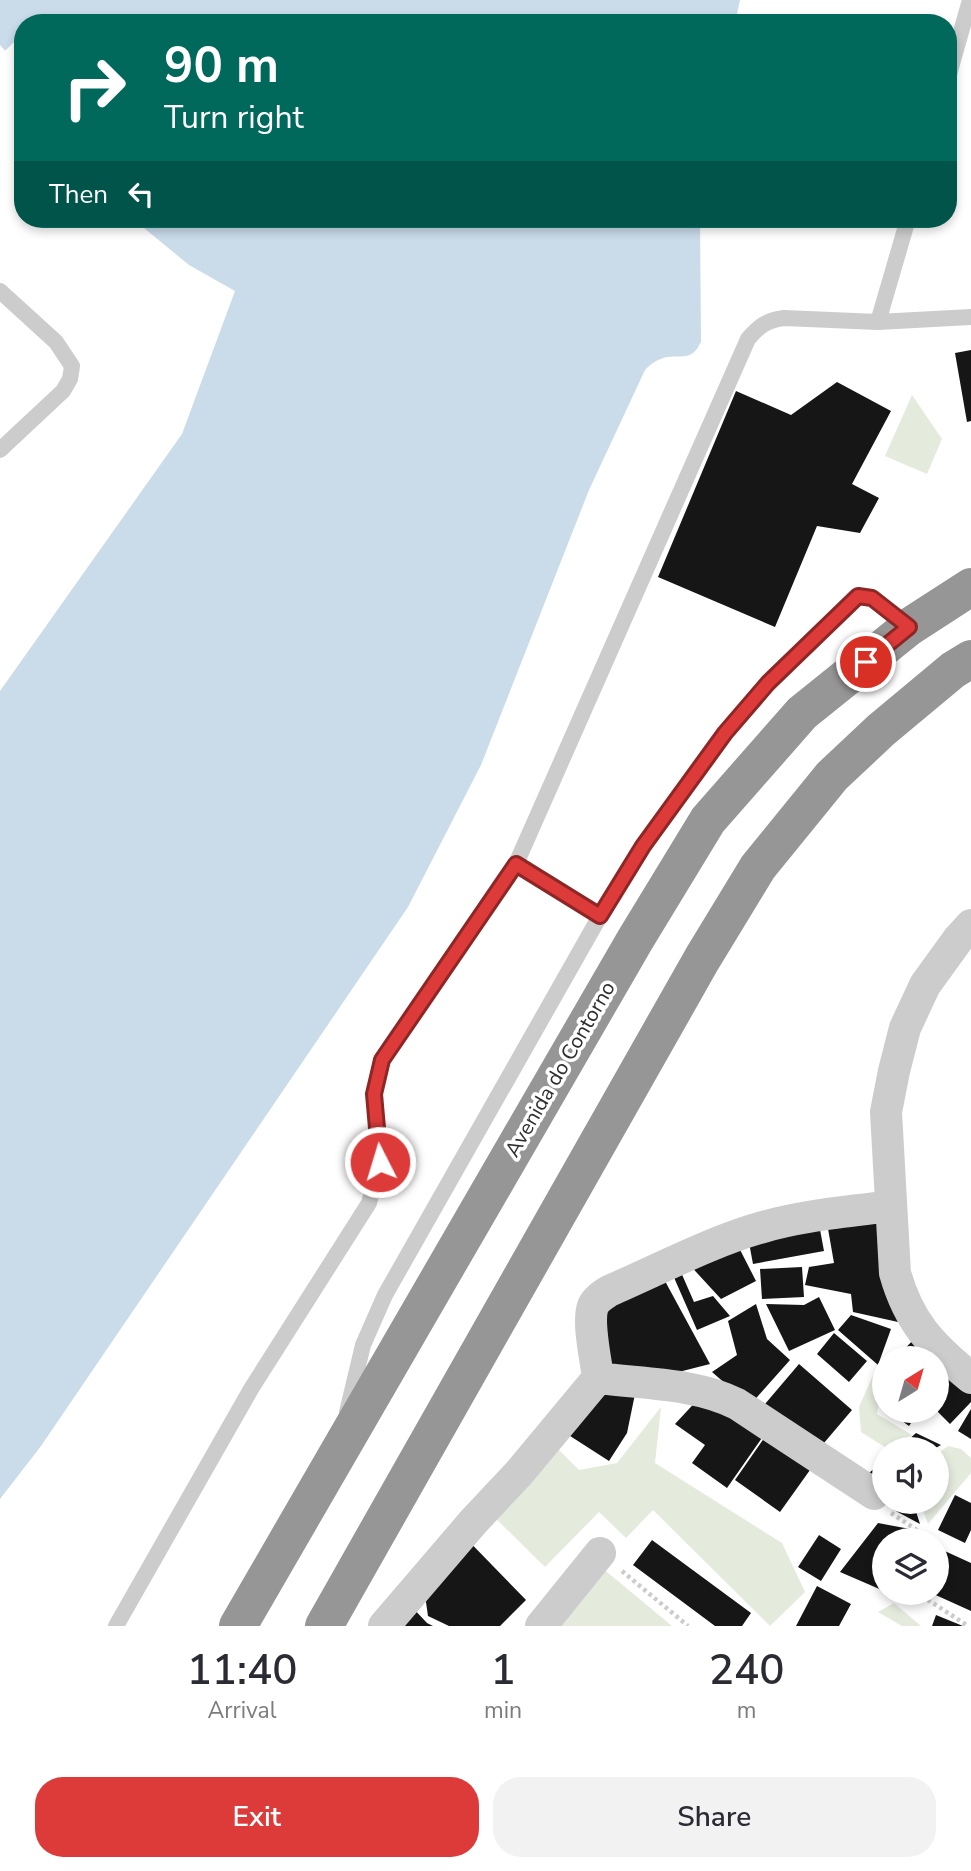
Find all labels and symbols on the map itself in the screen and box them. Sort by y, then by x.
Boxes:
pin [836,632,896,692]
street label: Avenida do Contorno [498,976,622,1162]
position arrow [343,1125,417,1199]
north arrow [872,1346,948,1423]

